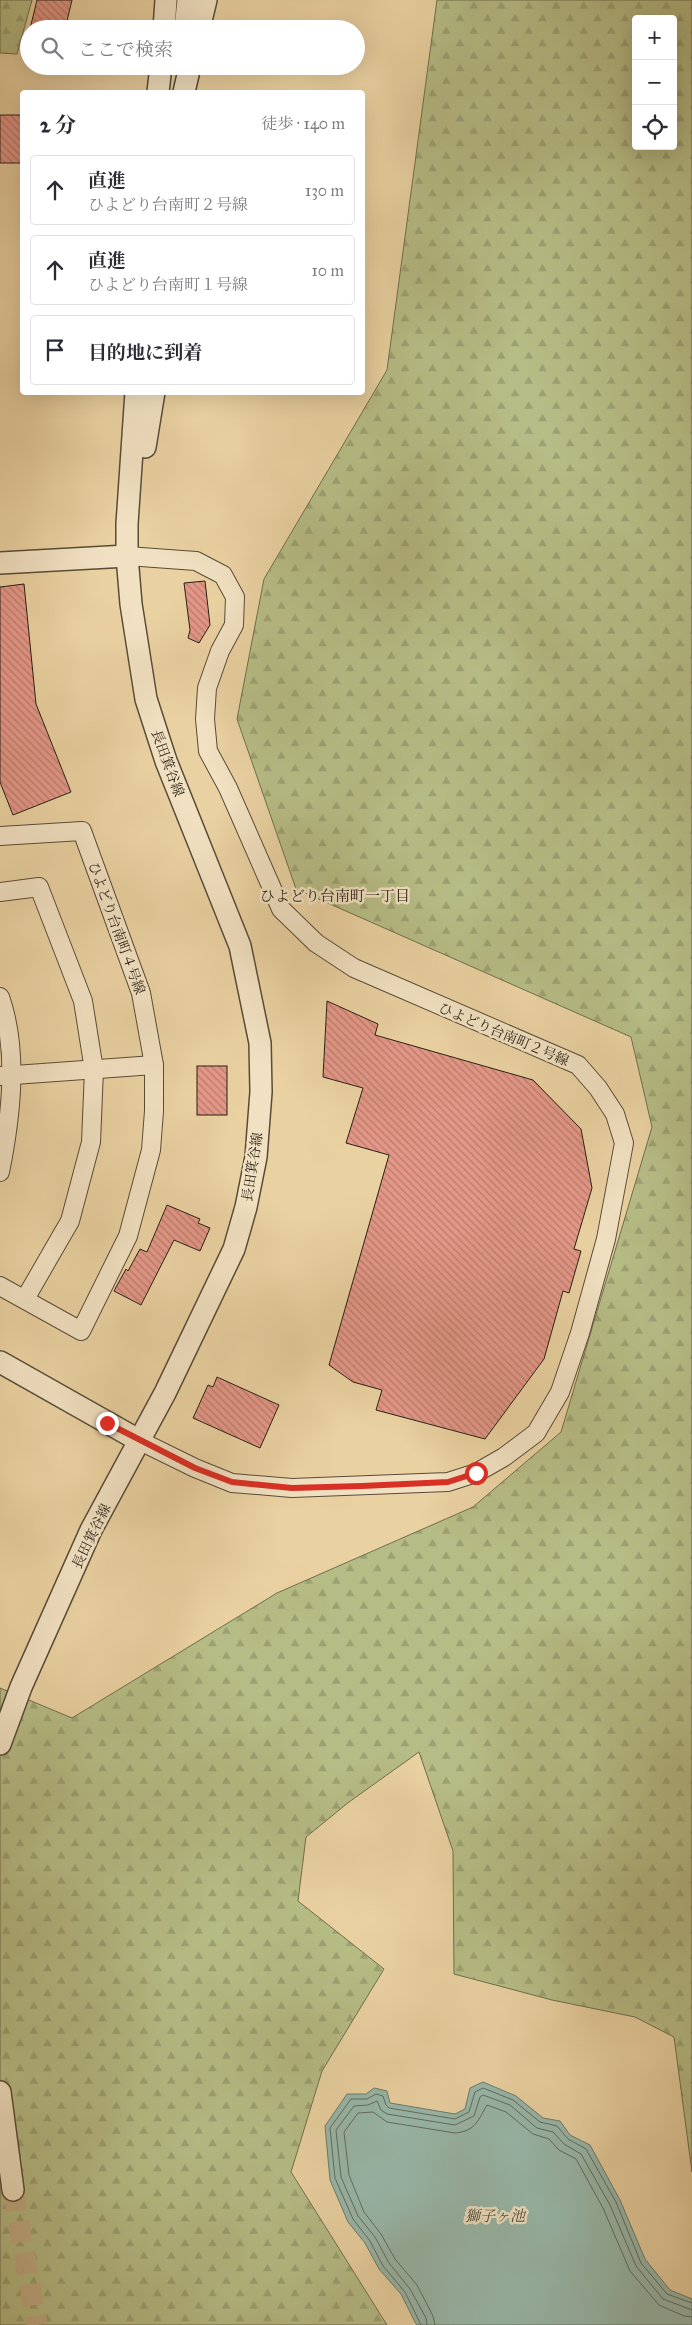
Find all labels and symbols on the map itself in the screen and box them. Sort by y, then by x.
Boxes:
street label: 長田箕谷線 [148,727,187,799]
street label: ひよどり台南町４号線 [85,859,148,997]
district label: ひよどり台南町一丁目 [260,887,410,905]
street label: ひよどり台南町２号線 [436,999,572,1070]
street label: 長田箕谷線 [239,1131,266,1203]
route end [96,1412,119,1435]
route start [465,1462,488,1485]
street label: 長田箕谷線 [68,1501,114,1571]
water label: 獅子ヶ池 [465,2207,527,2225]

